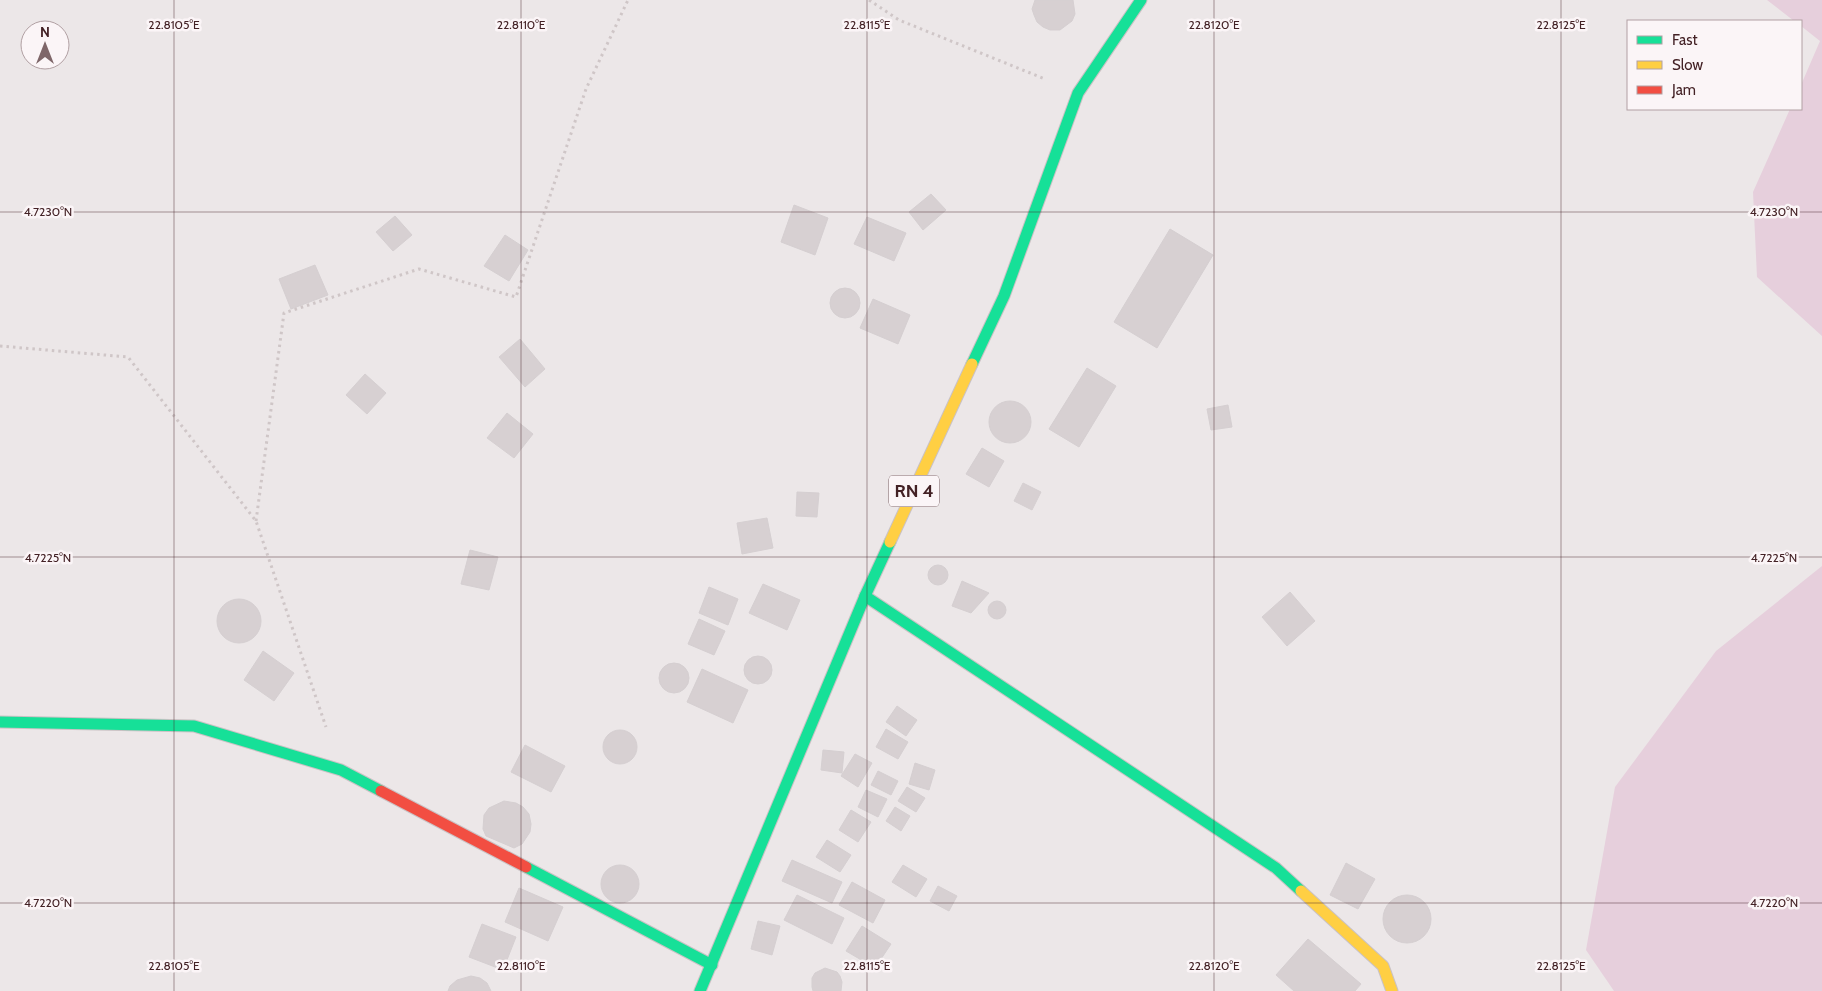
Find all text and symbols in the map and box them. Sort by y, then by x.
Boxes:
text: 22.8105°E [148,17,200,32]
text: 22.8110°E [497,17,546,32]
text: 22.8115°E [844,17,891,32]
text: 22.8120°E [1188,17,1240,32]
text: 22.8125°E [1536,17,1586,32]
north arrow [20,20,70,70]
legend [1627,20,1802,110]
text: N [40,23,50,41]
text: Fast [1672,31,1697,49]
text: Slow [1672,56,1703,74]
text: Jam [1671,81,1696,99]
text: 4.7230°N [24,204,72,219]
text: 4.7230°N [1750,204,1798,219]
road number: RN 4 [889,476,939,506]
text: 4.7225°N [25,550,71,565]
text: 4.7225°N [1751,550,1797,565]
text: 4.7220°N [24,895,72,910]
text: 4.7220°N [1750,895,1798,910]
text: 22.8105°E [148,958,200,973]
text: 22.8110°E [497,958,546,973]
text: 22.8115°E [844,958,891,973]
text: 22.8120°E [1188,958,1240,973]
text: 22.8125°E [1536,958,1586,973]

